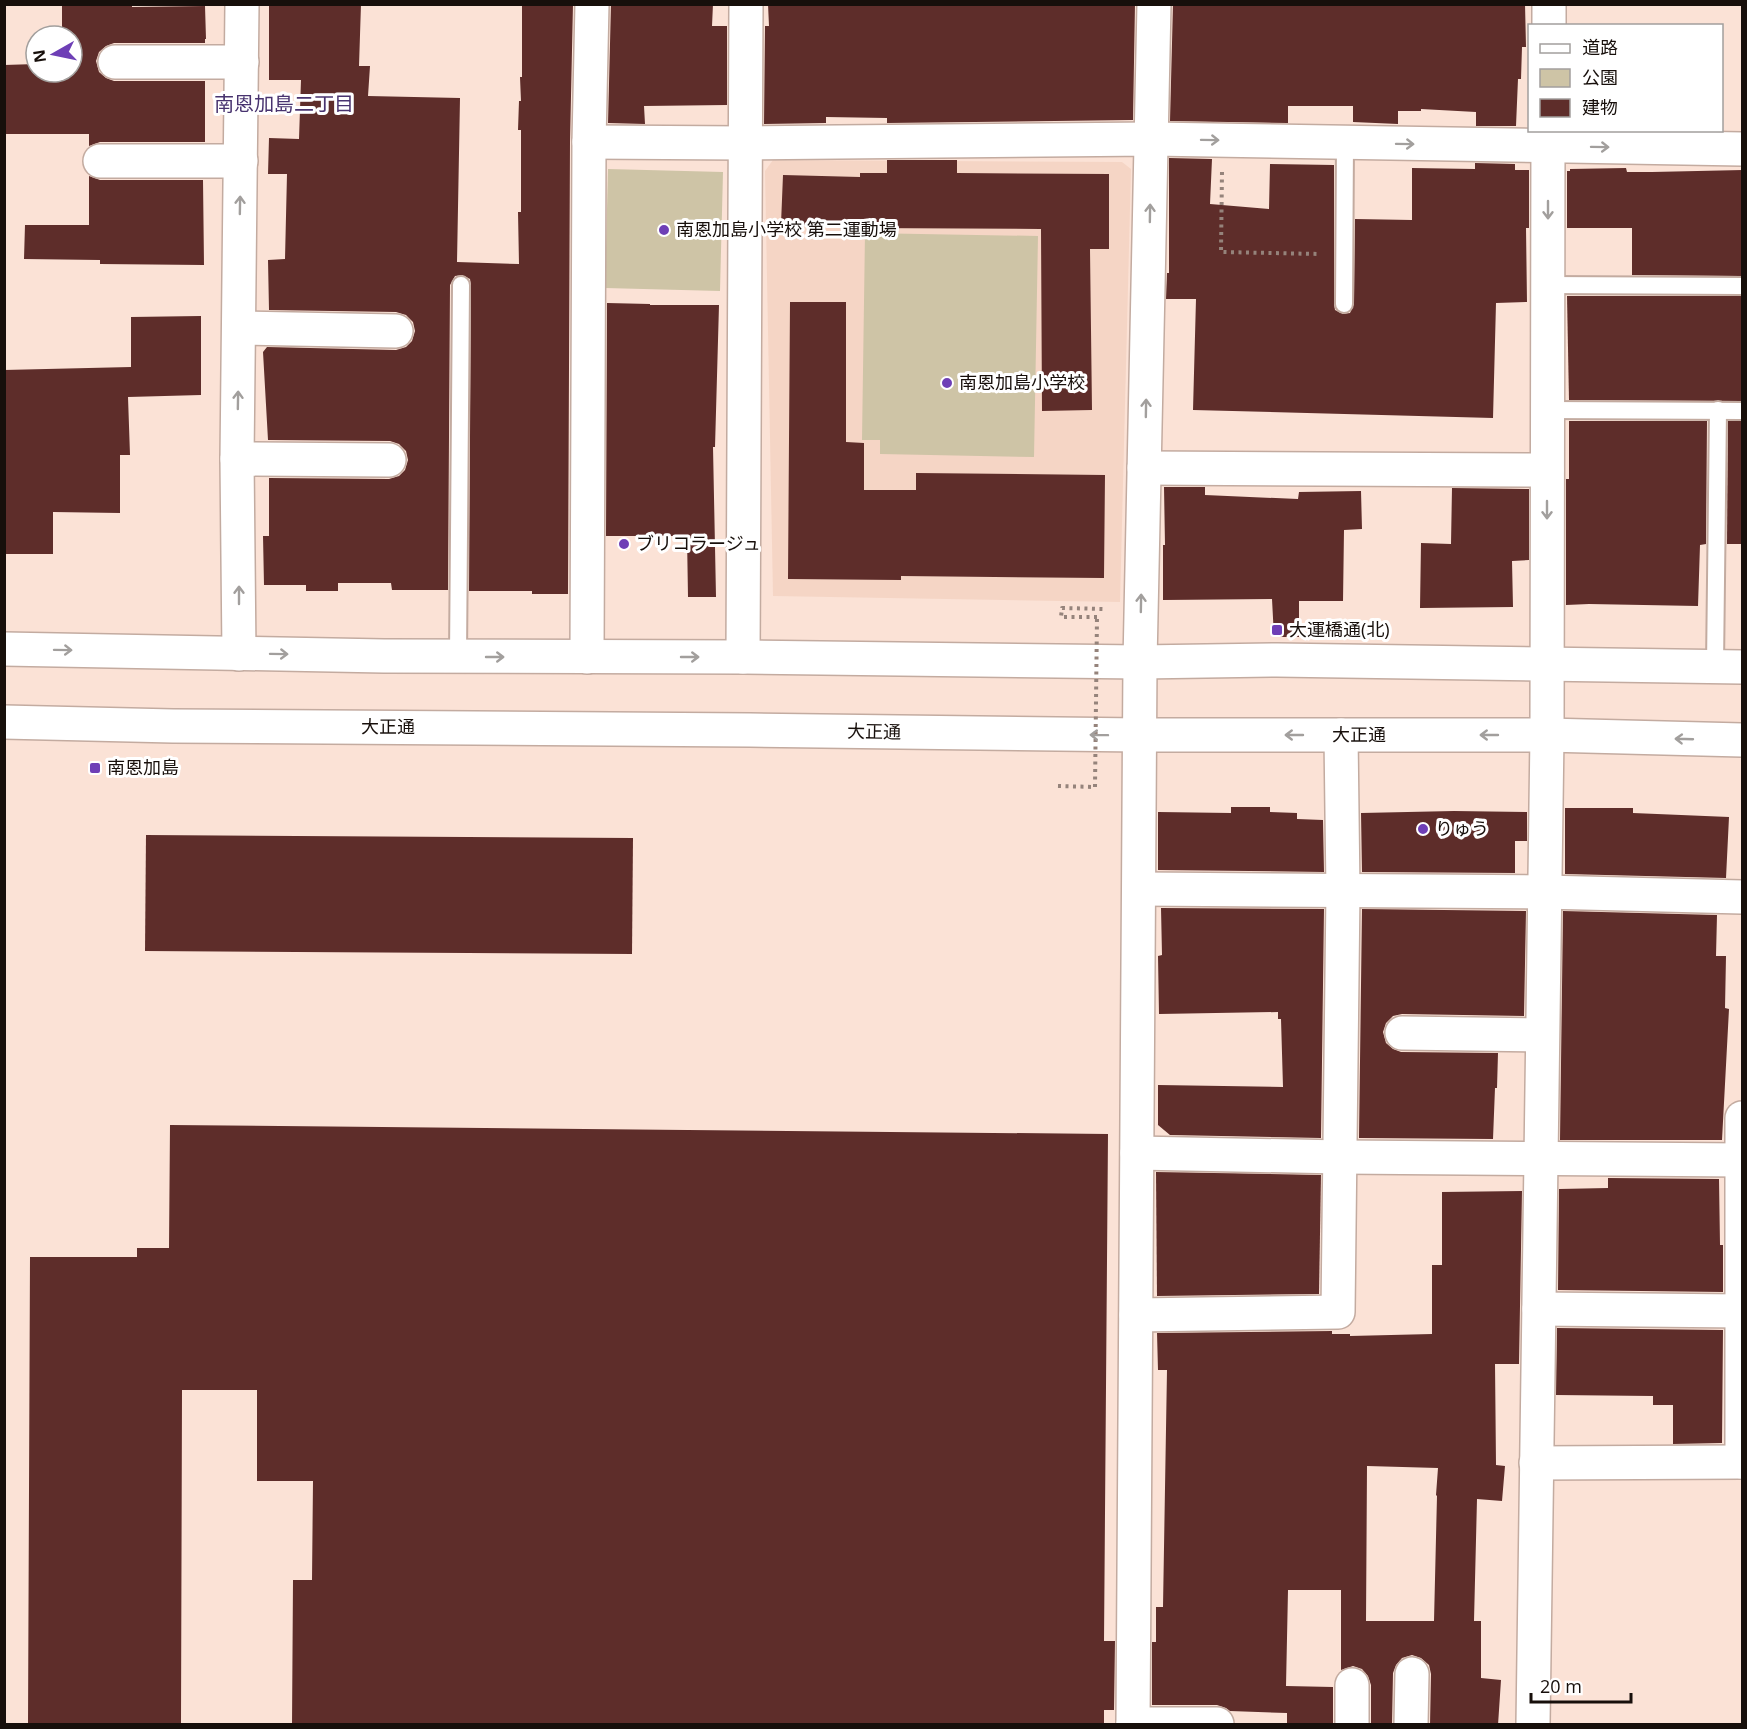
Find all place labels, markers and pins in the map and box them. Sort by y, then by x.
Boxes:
place label: 南恩加島小学校 第二運動場 [676,217,897,241]
marker: 南恩加島小学校 第二運動場 [657,223,671,237]
place label: 南恩加島小学校 [959,370,1085,394]
marker: 南恩加島小学校 [940,376,954,390]
place label: ブリコラージュ [636,531,760,555]
marker: ブリコラージュ [617,537,631,551]
place label: 大運橋通(北) [1289,617,1390,641]
marker: 大運橋通(北) [1270,623,1284,637]
place label: 南恩加島 [107,755,179,779]
marker: 南恩加島 [88,761,102,775]
place label: りゅう [1435,816,1489,840]
marker: りゅう [1416,822,1430,836]

